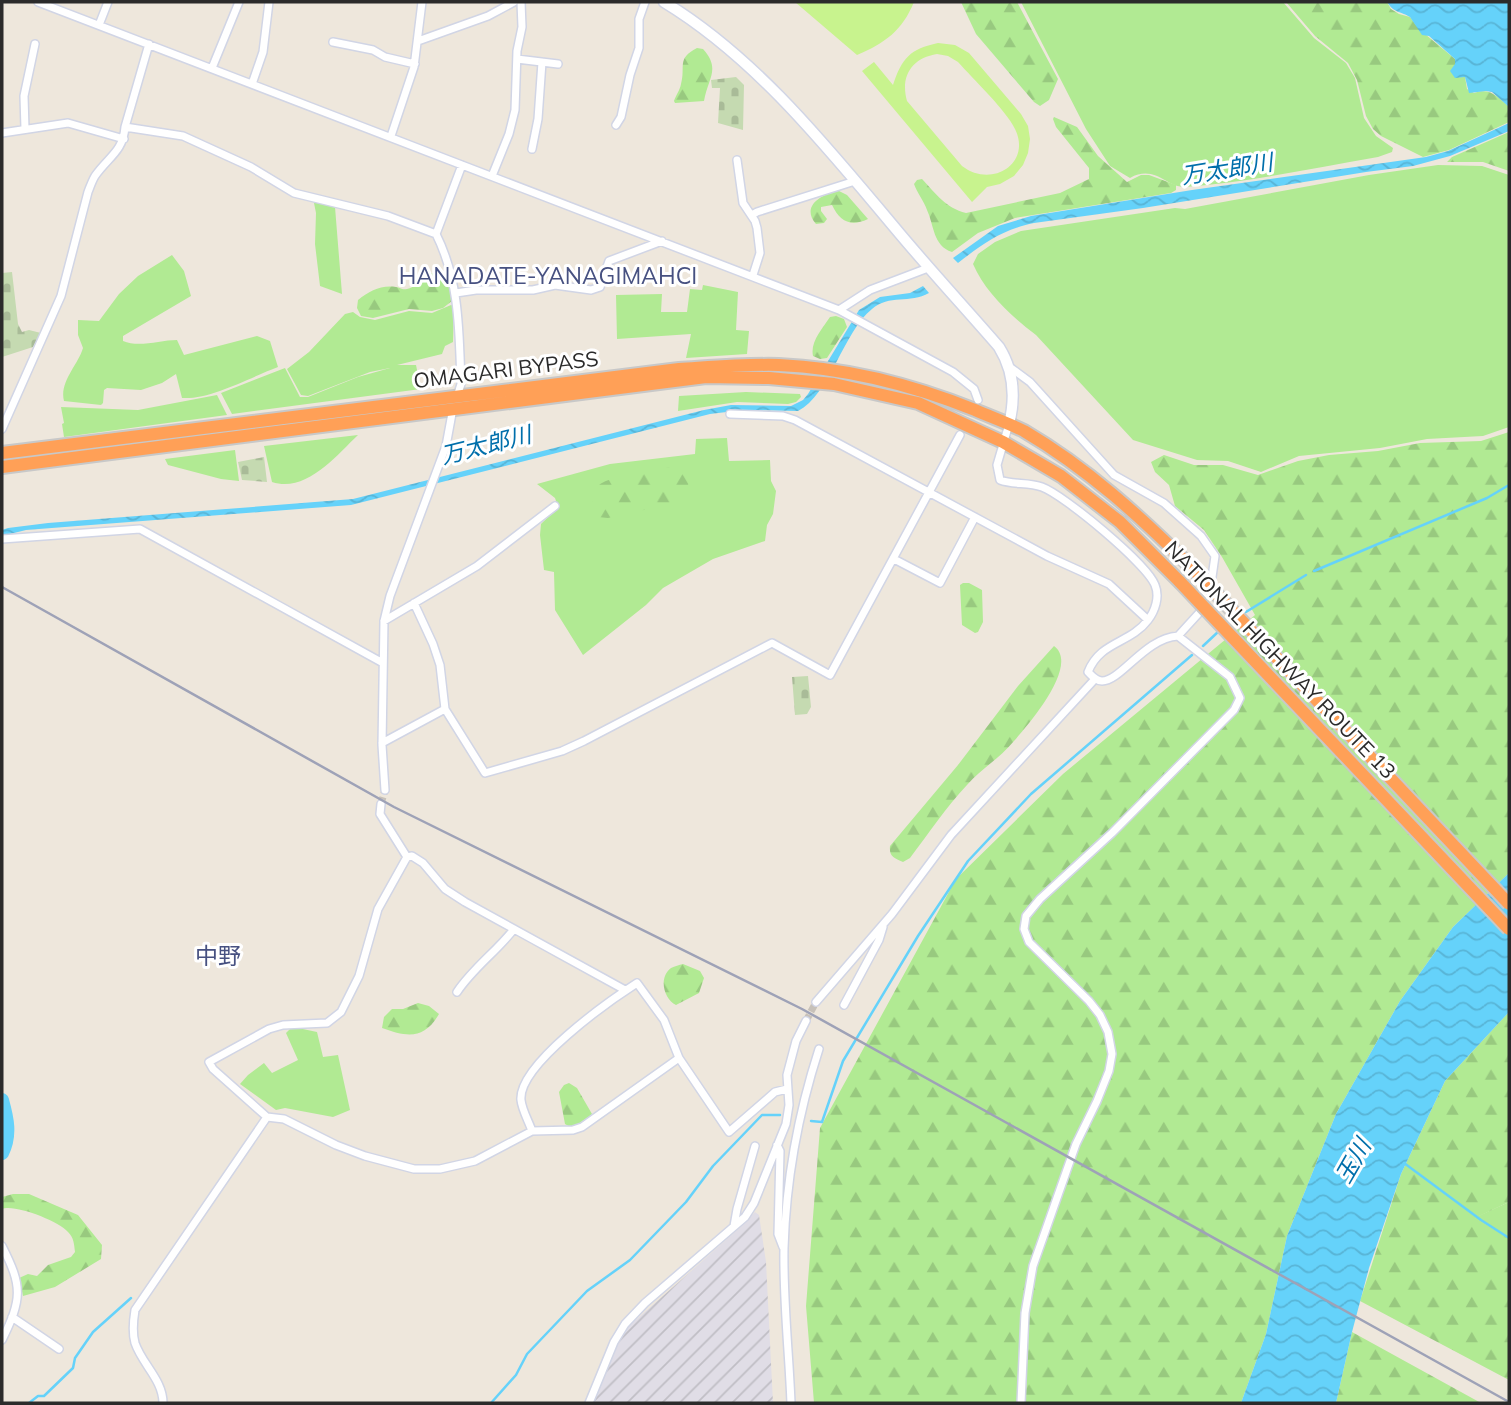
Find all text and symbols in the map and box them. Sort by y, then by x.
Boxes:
water label: 万太郎川 [1179,147,1278,190]
district label: HANADATE-YANAGIMAHCI [399,261,697,290]
street label: OMAGARI BYPASS [412,345,600,393]
water label: 万太郎川 [438,419,537,470]
street label: NATIONAL HIGHWAY ROUTE 13 [1160,535,1402,784]
district label: 中野 [195,941,241,970]
water label: 玉川 [1329,1131,1378,1188]

